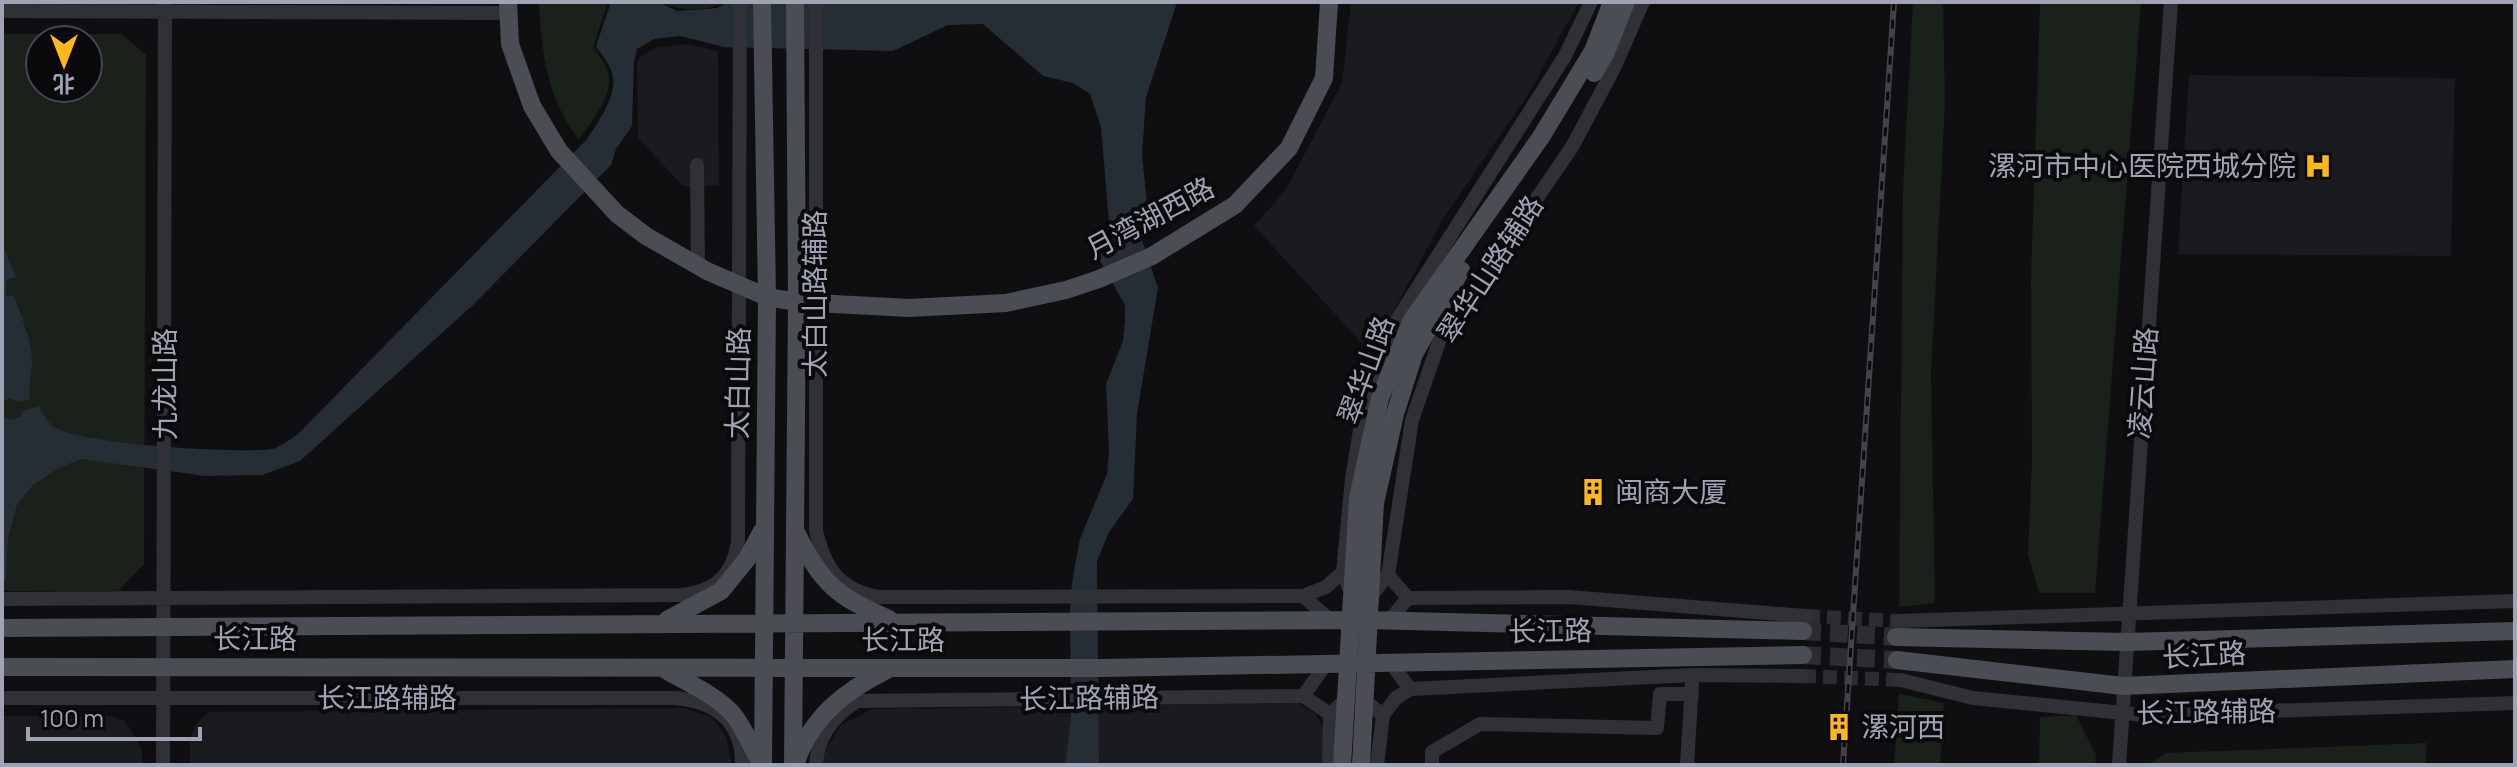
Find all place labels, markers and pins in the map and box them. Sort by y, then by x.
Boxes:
place label: 漯河市中心医院西城分院 [1988,146,2296,184]
hospital icon: 漯河市中心医院西城分院 [2303,151,2333,181]
place label: 闽商大厦 [1615,472,1727,510]
building icon: 闽商大厦 [1578,477,1608,507]
place label: 漯河西 [1861,707,1945,745]
building icon: 漯河西 [1824,712,1854,742]

